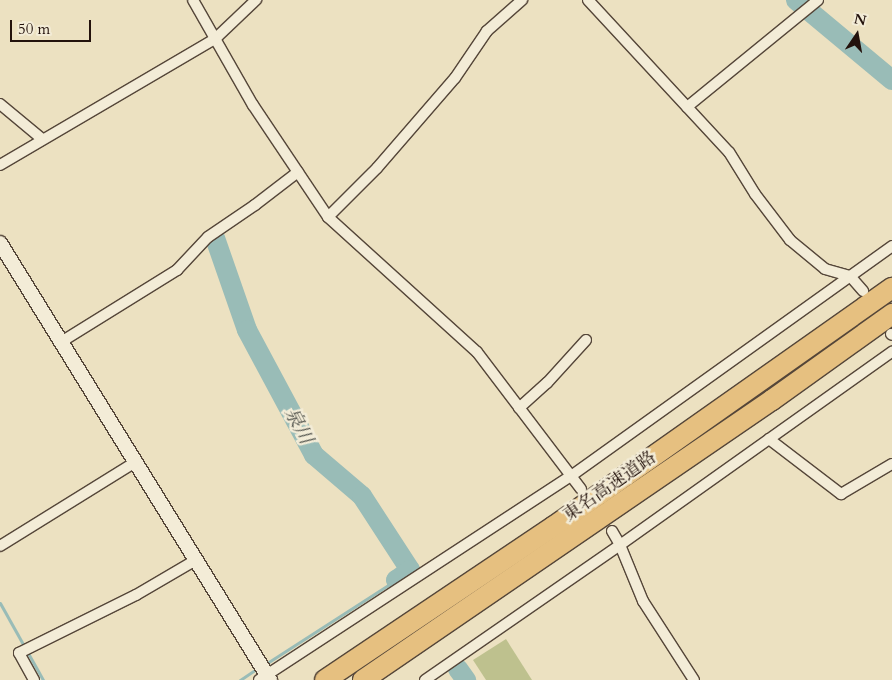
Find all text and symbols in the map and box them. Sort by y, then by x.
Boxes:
text: N [852,9,868,30]
scale bar [12,10,94,42]
north arrow [832,10,882,60]
text: 50 m [18,19,50,39]
water label: 泉川 [279,404,317,448]
street label: 東名高速道路 [560,447,660,527]

